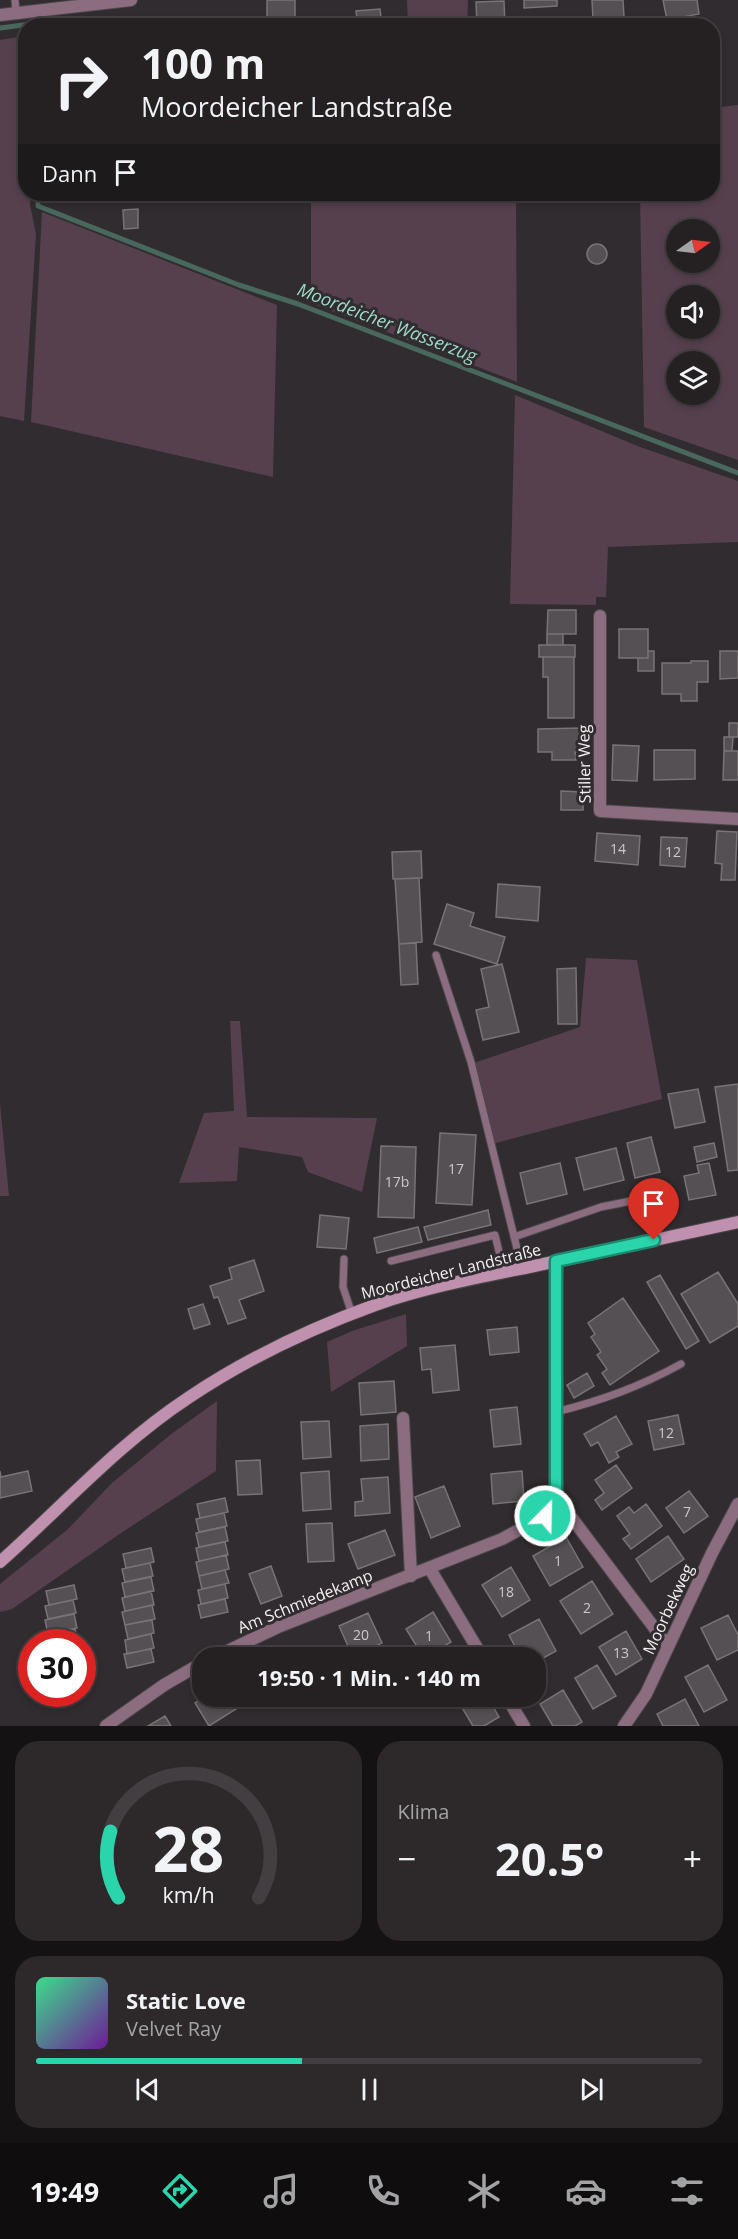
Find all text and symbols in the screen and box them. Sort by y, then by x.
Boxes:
text: 100 m [141,34,265,91]
icon: right [42,42,120,120]
text: Moordeicher Landstraße [141,88,453,125]
icon: arrive [109,156,142,189]
text: Dann [42,158,97,188]
north arrow [666,219,720,273]
map controls [666,219,720,405]
water label: Moordeicher Wasserzug [294,277,481,368]
button: sound [666,285,720,339]
button: layers [666,351,720,405]
street label: Stiller Weg [572,724,596,804]
house number: 14 [610,839,626,858]
house number: 12 [665,842,681,861]
house number: 17 [448,1159,464,1178]
house number: 17b [385,1172,409,1191]
pin [628,1178,679,1240]
icon: arrive [637,1187,670,1220]
street label: Moordeicher Landstraße [359,1238,543,1304]
house number: 12 [658,1423,674,1442]
position arrow [513,1484,577,1548]
house number: 7 [683,1502,691,1521]
house number: 1 [554,1551,562,1570]
street label: Moorbekweg [637,1560,699,1658]
street label: Am Schmiedekamp [234,1564,376,1638]
house number: 18 [498,1582,514,1601]
house number: 2 [583,1598,591,1617]
house number: 20 [353,1625,369,1644]
house number: 1 [425,1626,433,1645]
speed limit sign: 30 [18,1629,96,1707]
house number: 13 [613,1643,629,1662]
text: 19:50 · 1 Min. · 140 m [257,1662,481,1692]
text: Klima [398,1798,449,1825]
text: 28 [153,1805,224,1890]
text: 20.5° [495,1828,604,1889]
text: − [398,1836,416,1881]
text: + [683,1836,702,1881]
text: km/h [162,1880,214,1909]
text: Static Love [126,1985,246,2015]
text: Velvet Ray [126,2015,221,2042]
icon: previous [131,2073,164,2106]
icon: pause [353,2073,386,2106]
icon: next [575,2073,608,2106]
icon: directions [159,2170,201,2212]
icon: music [260,2170,302,2212]
icon: phone [362,2170,404,2212]
icon: climate [463,2170,505,2212]
icon: car [565,2170,607,2212]
icon: filters [666,2170,708,2212]
text: 19:49 [30,2173,99,2210]

